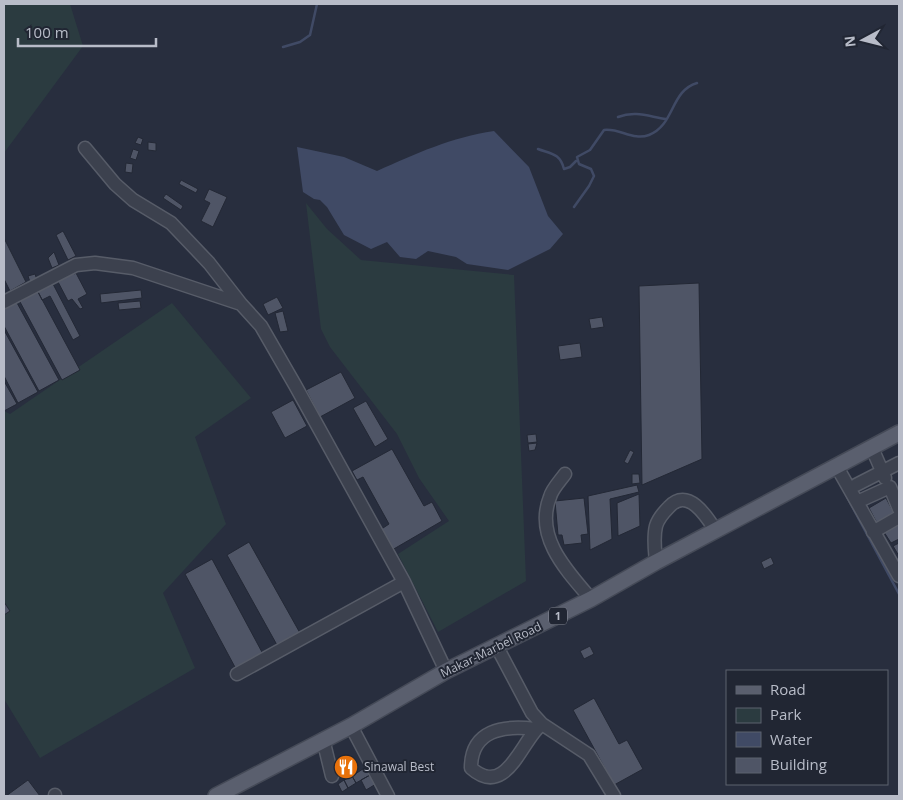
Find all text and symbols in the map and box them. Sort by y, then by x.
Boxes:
scale bar [18,15,155,47]
north arrow [838,15,888,65]
text: 100 m [25,22,69,42]
text: N [839,35,860,48]
road number: 1 [549,608,567,624]
street label: Makar-Marbel Road [437,618,544,681]
legend [726,670,888,785]
text: Road [770,679,806,699]
text: Park [770,704,801,724]
text: Water [770,729,812,749]
restaurant icon: Sinawal Best [333,754,359,780]
text: Building [770,754,827,774]
place label: Sinawal Best [364,758,434,775]

